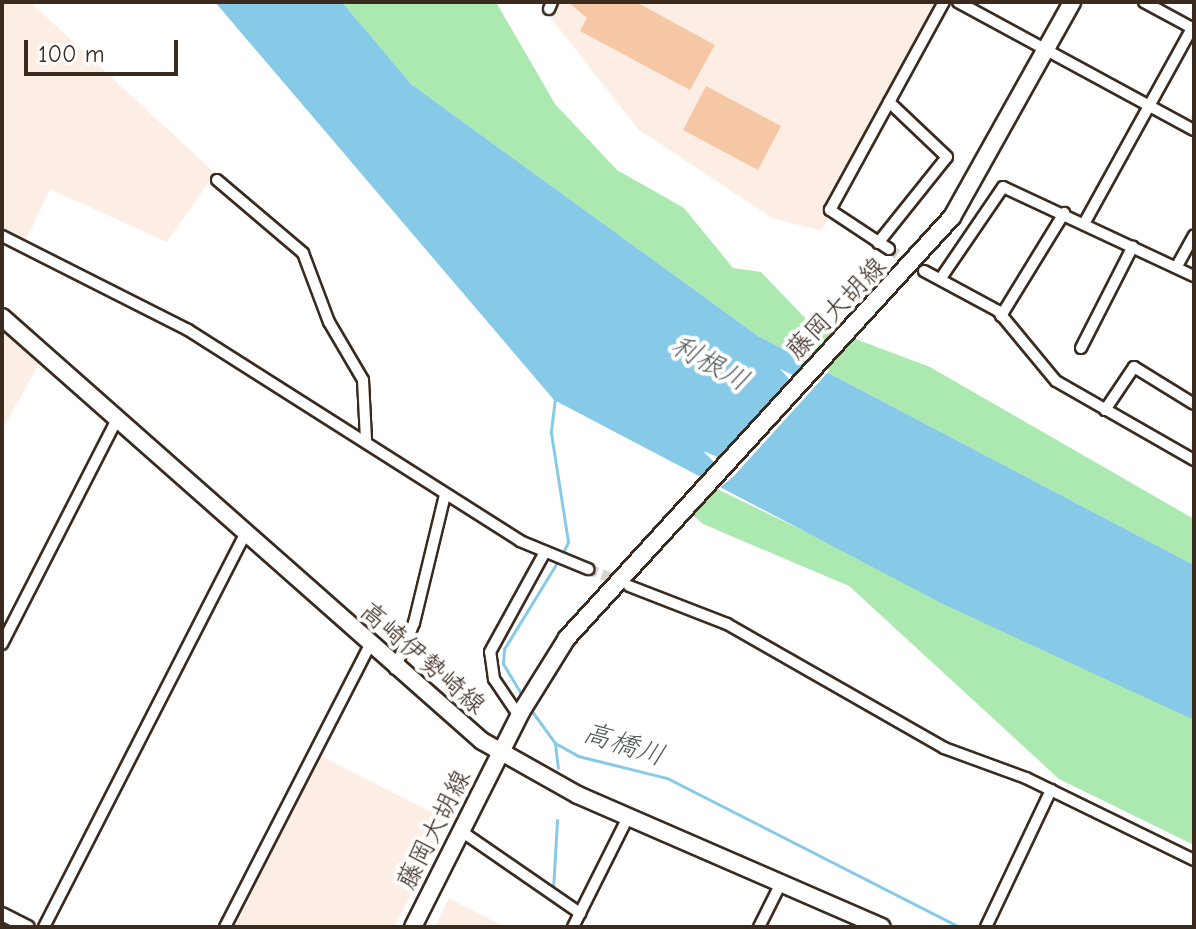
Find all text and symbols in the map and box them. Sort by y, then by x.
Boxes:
scale bar [28,24,182,74]
text: 100 m [38,40,105,68]
street label: 藤岡大胡線 [781,251,893,367]
water label: 利根川 [665,328,755,398]
street label: 高崎伊勢崎線 [353,596,491,722]
water label: 高橋川 [579,715,669,773]
street label: 藤岡大胡線 [392,765,478,895]

